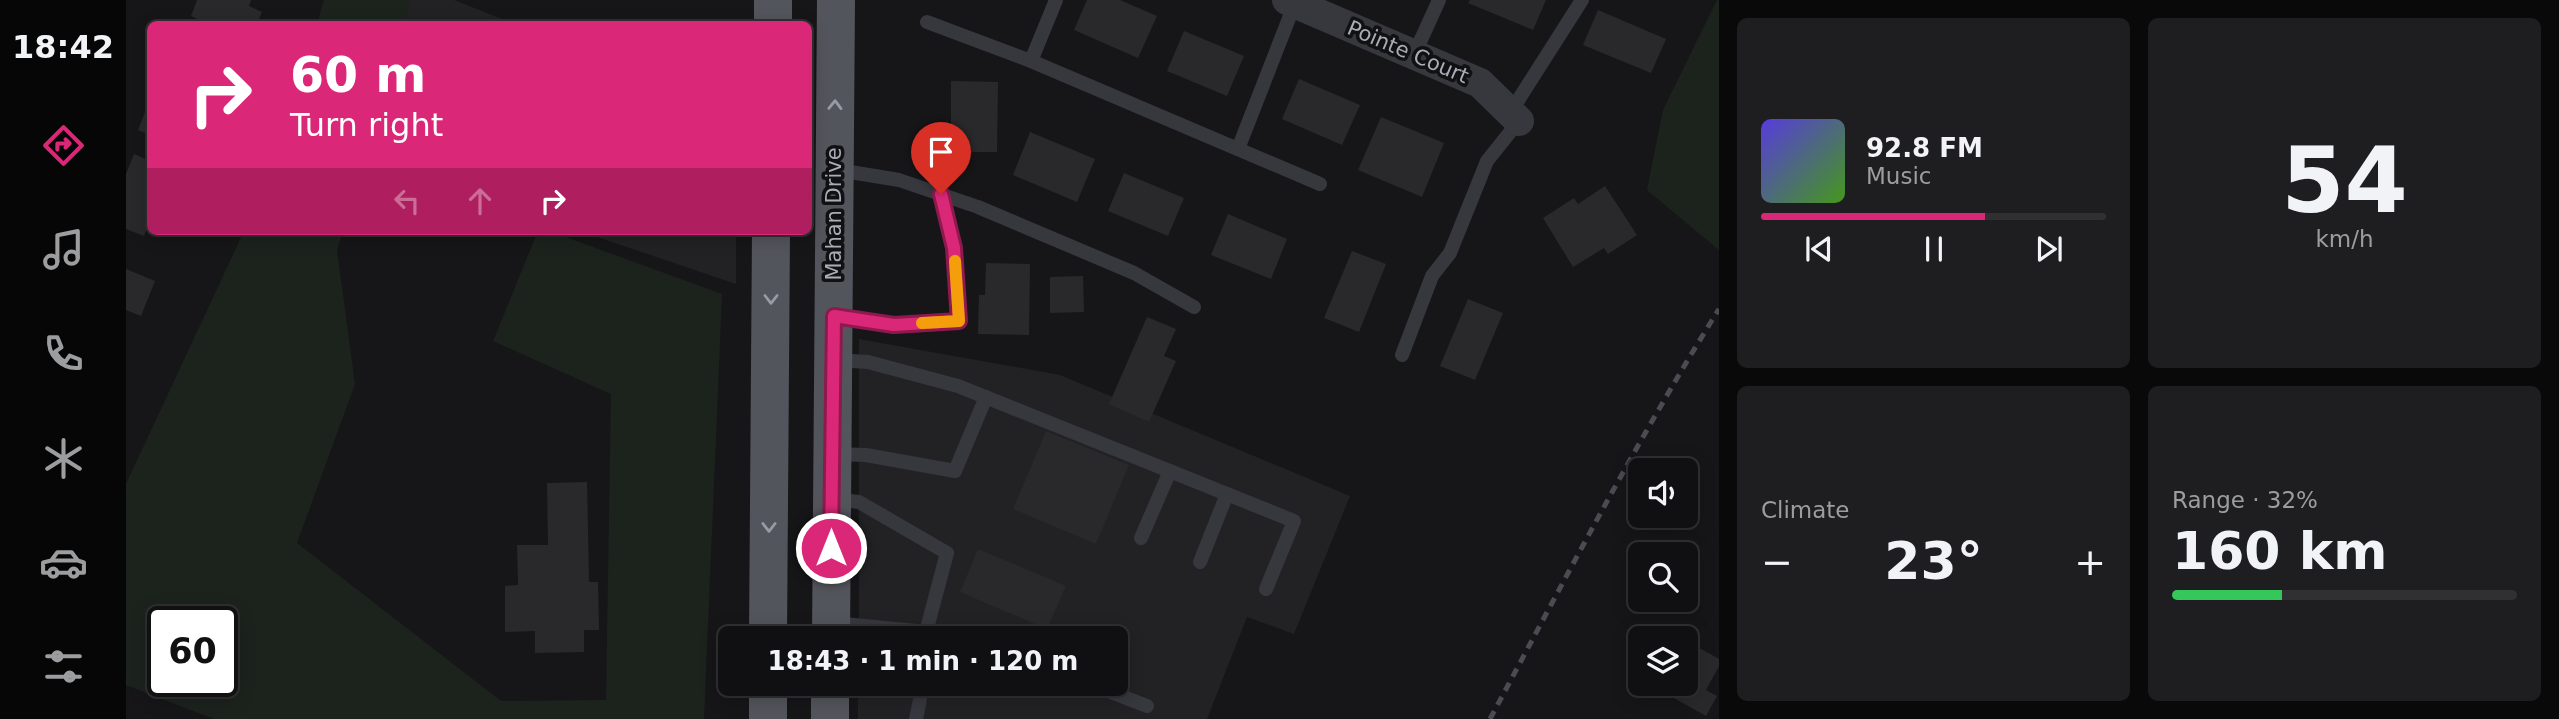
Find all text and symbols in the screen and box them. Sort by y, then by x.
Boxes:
street label: Pointe Court [1344,16,1472,88]
text: 18:42 [12,28,114,66]
text: 60 m [290,47,426,104]
icon: right [175,49,266,140]
one-way arrow [827,99,843,110]
text: Turn right [290,106,443,144]
icon: directions [39,121,88,170]
pin [911,122,971,194]
text: 54 [2281,128,2408,233]
icon: arrive [922,133,960,171]
text: 92.8 FM [1866,133,1983,163]
street label: Mahan Drive [822,147,846,281]
text: Music [1866,163,1931,189]
icon: left [388,182,426,220]
icon: ahead [461,182,499,220]
icon: right [534,182,572,220]
icon: music [39,225,88,274]
text: km/h [2315,226,2374,252]
icon: previous [1800,230,1838,268]
icon: pause [1915,230,1953,268]
icon: next [2030,230,2068,268]
one-way arrow [763,294,779,305]
icon: phone [39,329,88,378]
icon: climate [39,434,88,483]
map controls [1628,458,1698,696]
button: sound [1628,458,1698,528]
text: Range · 32% [2172,487,2318,513]
text: Climate [1761,497,1850,523]
position arrow [794,511,868,585]
text: 160 km [2172,521,2387,581]
one-way arrow [761,522,777,532]
text: 23° [1884,531,1983,591]
icon: car [39,538,88,587]
text: − [1761,540,1793,584]
text: + [2074,540,2106,584]
button: search [1628,542,1698,612]
speed limit sign: 60 [147,606,238,697]
button: layers [1628,626,1698,696]
icon: filters [39,642,88,691]
text: 18:43 · 1 min · 120 m [768,646,1078,676]

